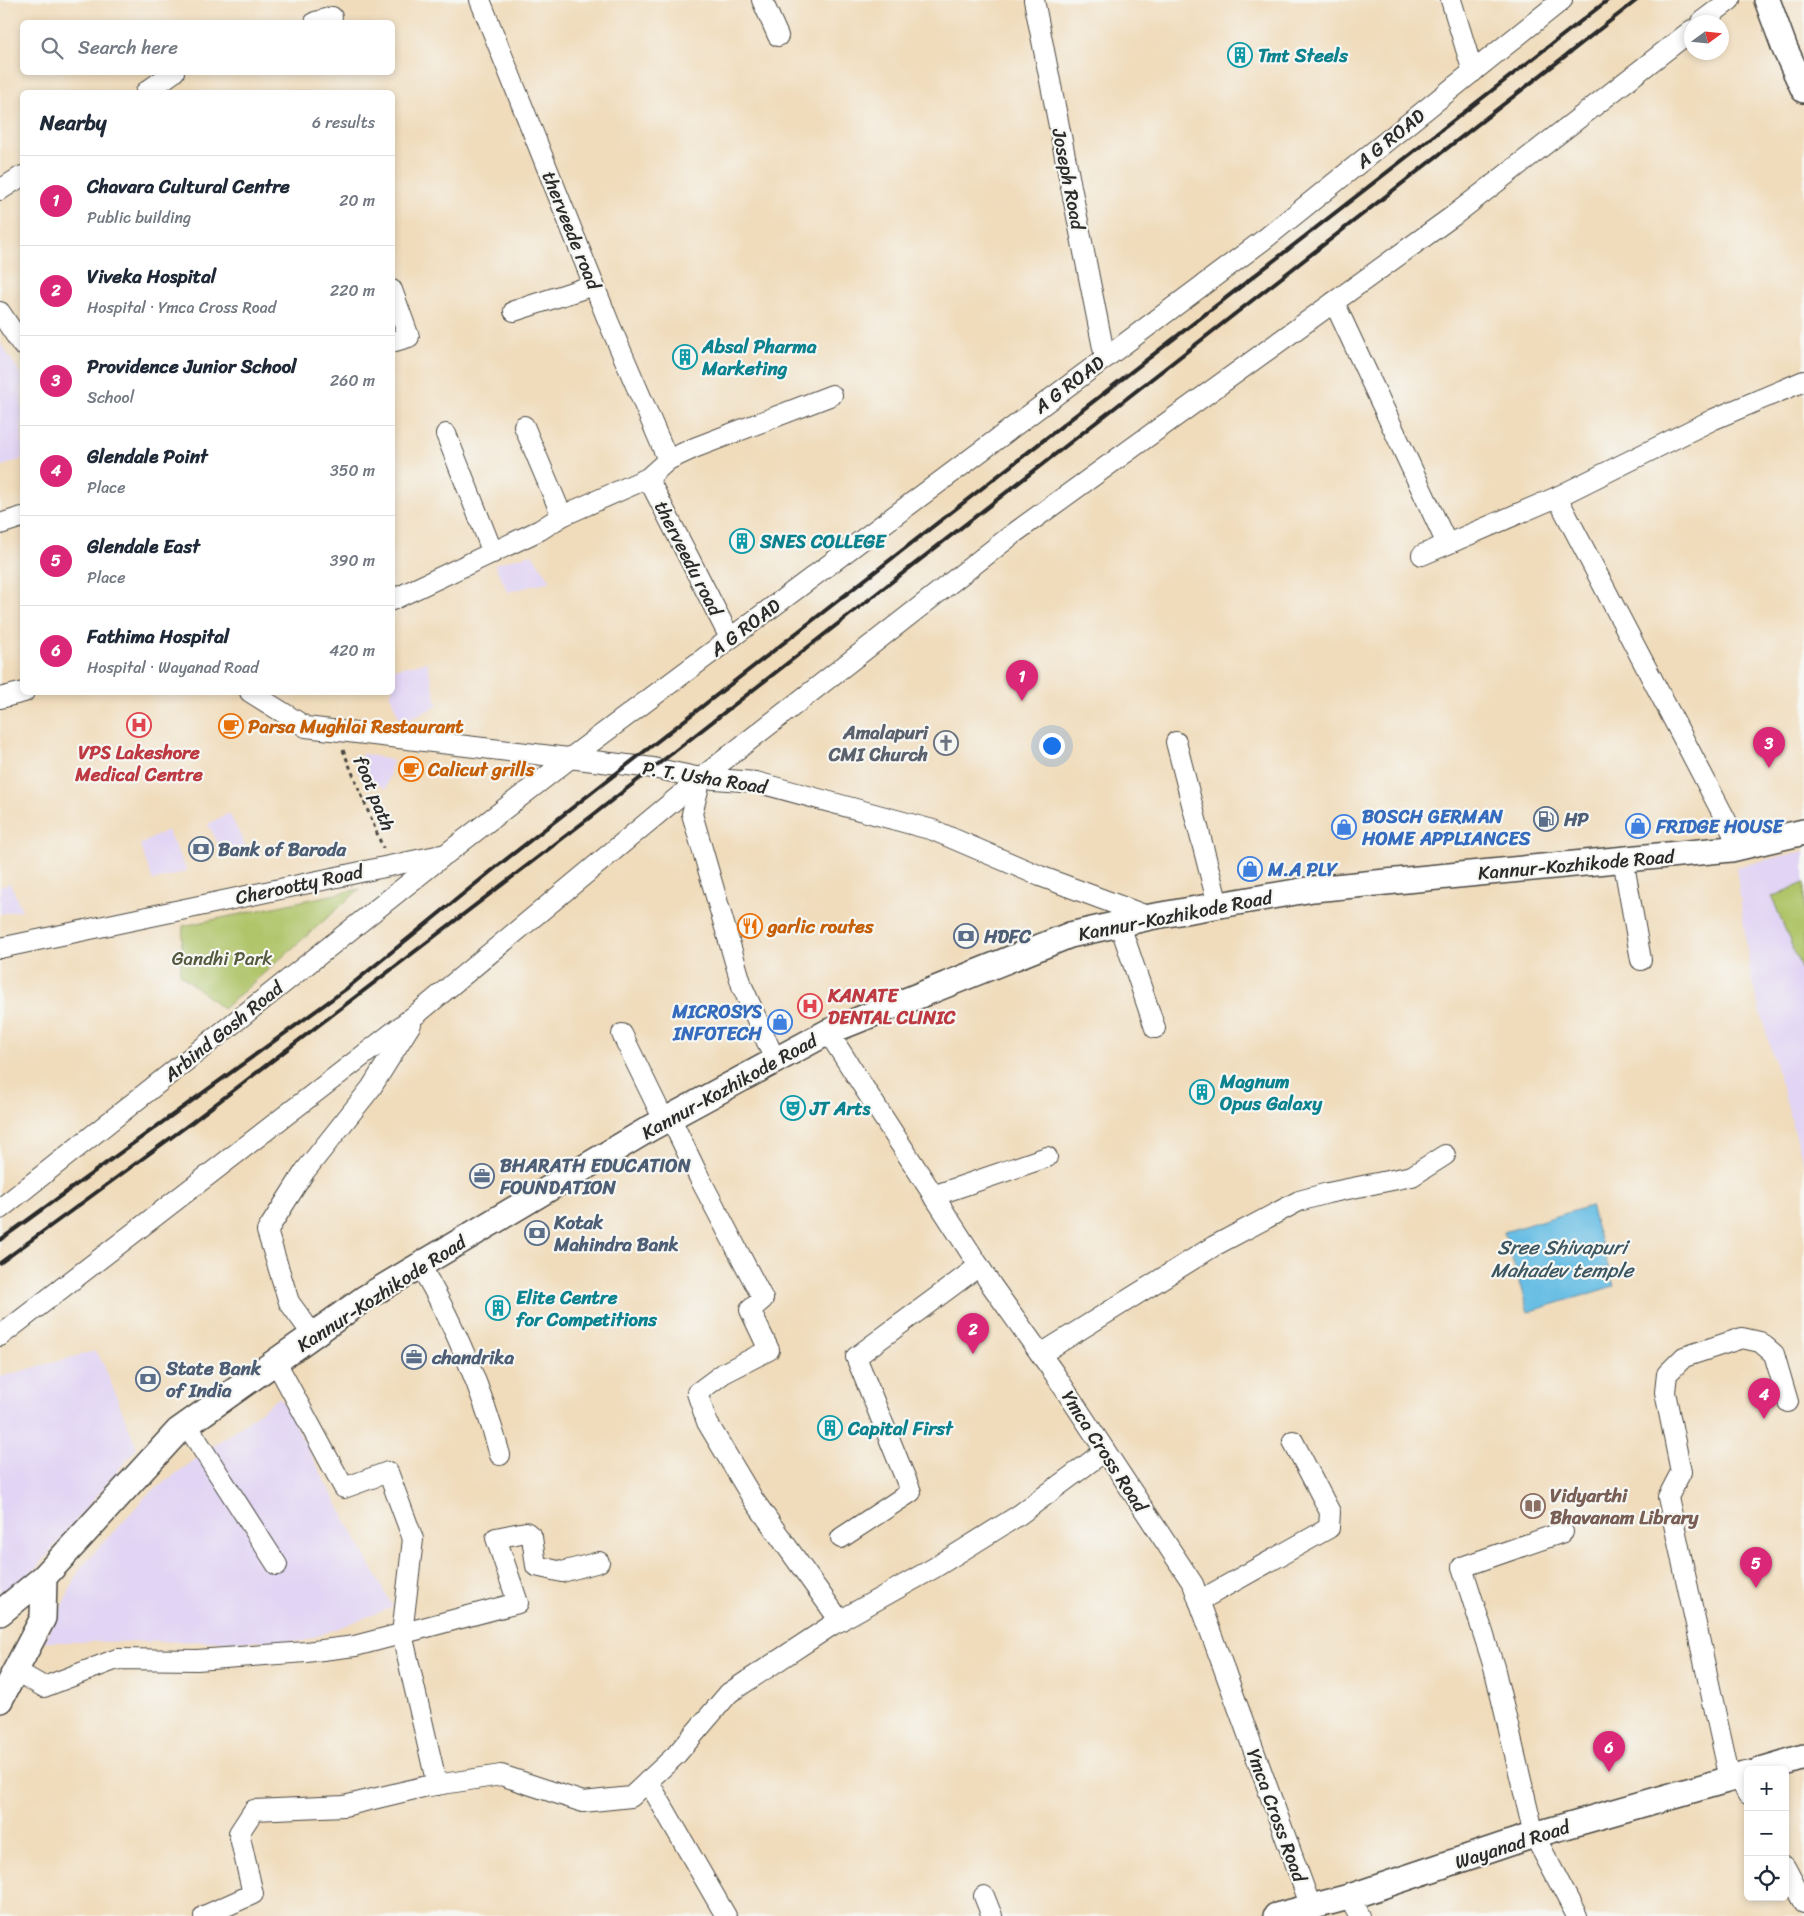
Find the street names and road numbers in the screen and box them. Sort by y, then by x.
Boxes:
street label: A G ROAD [1347,99,1433,178]
street label: Joseph Road [1042,125,1095,234]
street label: therveede road [533,166,611,296]
street label: A G ROAD [1026,346,1112,423]
street label: therveedu road [645,495,733,623]
street label: A G ROAD [702,589,788,666]
street label: foot path [344,750,405,836]
street label: P. T. Usha Road [640,751,772,804]
street label: Kannur-Kozhikode Road [1476,839,1677,890]
street label: Cherootty Road [232,854,368,914]
street label: Kannur-Kozhikode Road [1075,880,1276,950]
street label: Arbind Gosh Road [155,971,292,1091]
street label: Kannur-Kozhikode Road [635,1024,824,1149]
street label: Kannur-Kozhikode Road [290,1225,474,1361]
street label: Ymca Cross Road [1053,1384,1158,1521]
street label: Ymca Cross Road [1237,1744,1317,1888]
street label: Wayanad Road [1450,1810,1576,1879]

